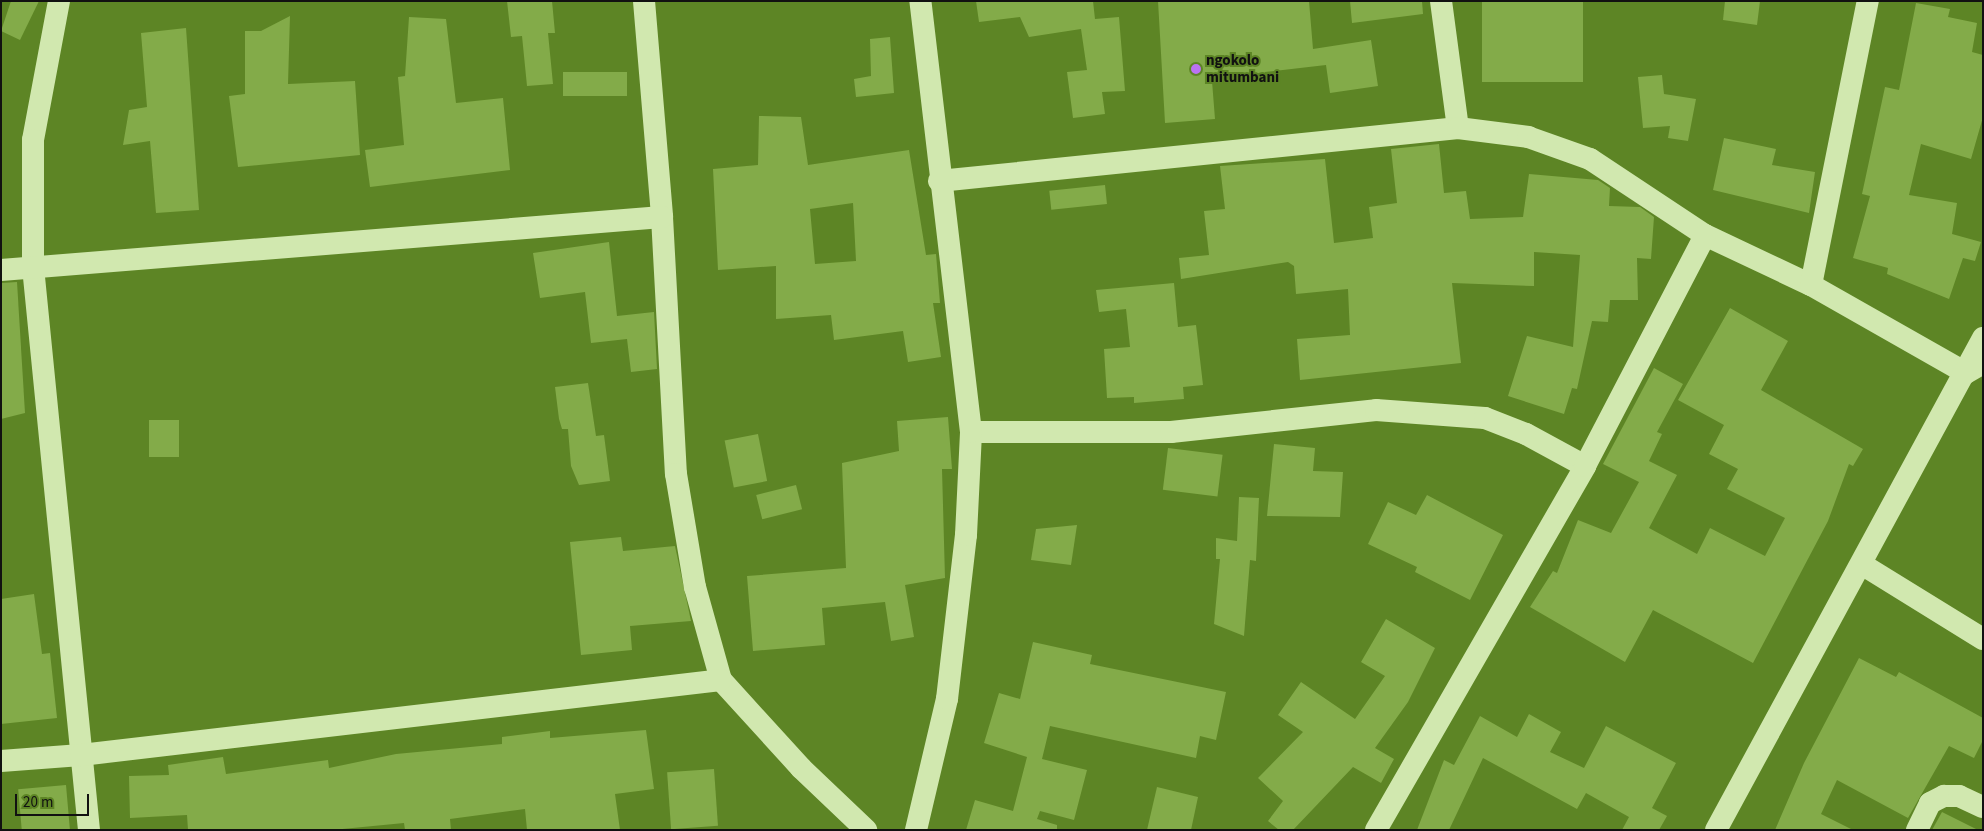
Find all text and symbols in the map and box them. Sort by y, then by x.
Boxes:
place label: ngokolo mitumbani [1206,51,1279,86]
marker: ngokolo mitumbani [1190,63,1202,75]
scale bar [18,784,91,816]
text: 20 m [23,792,53,813]

